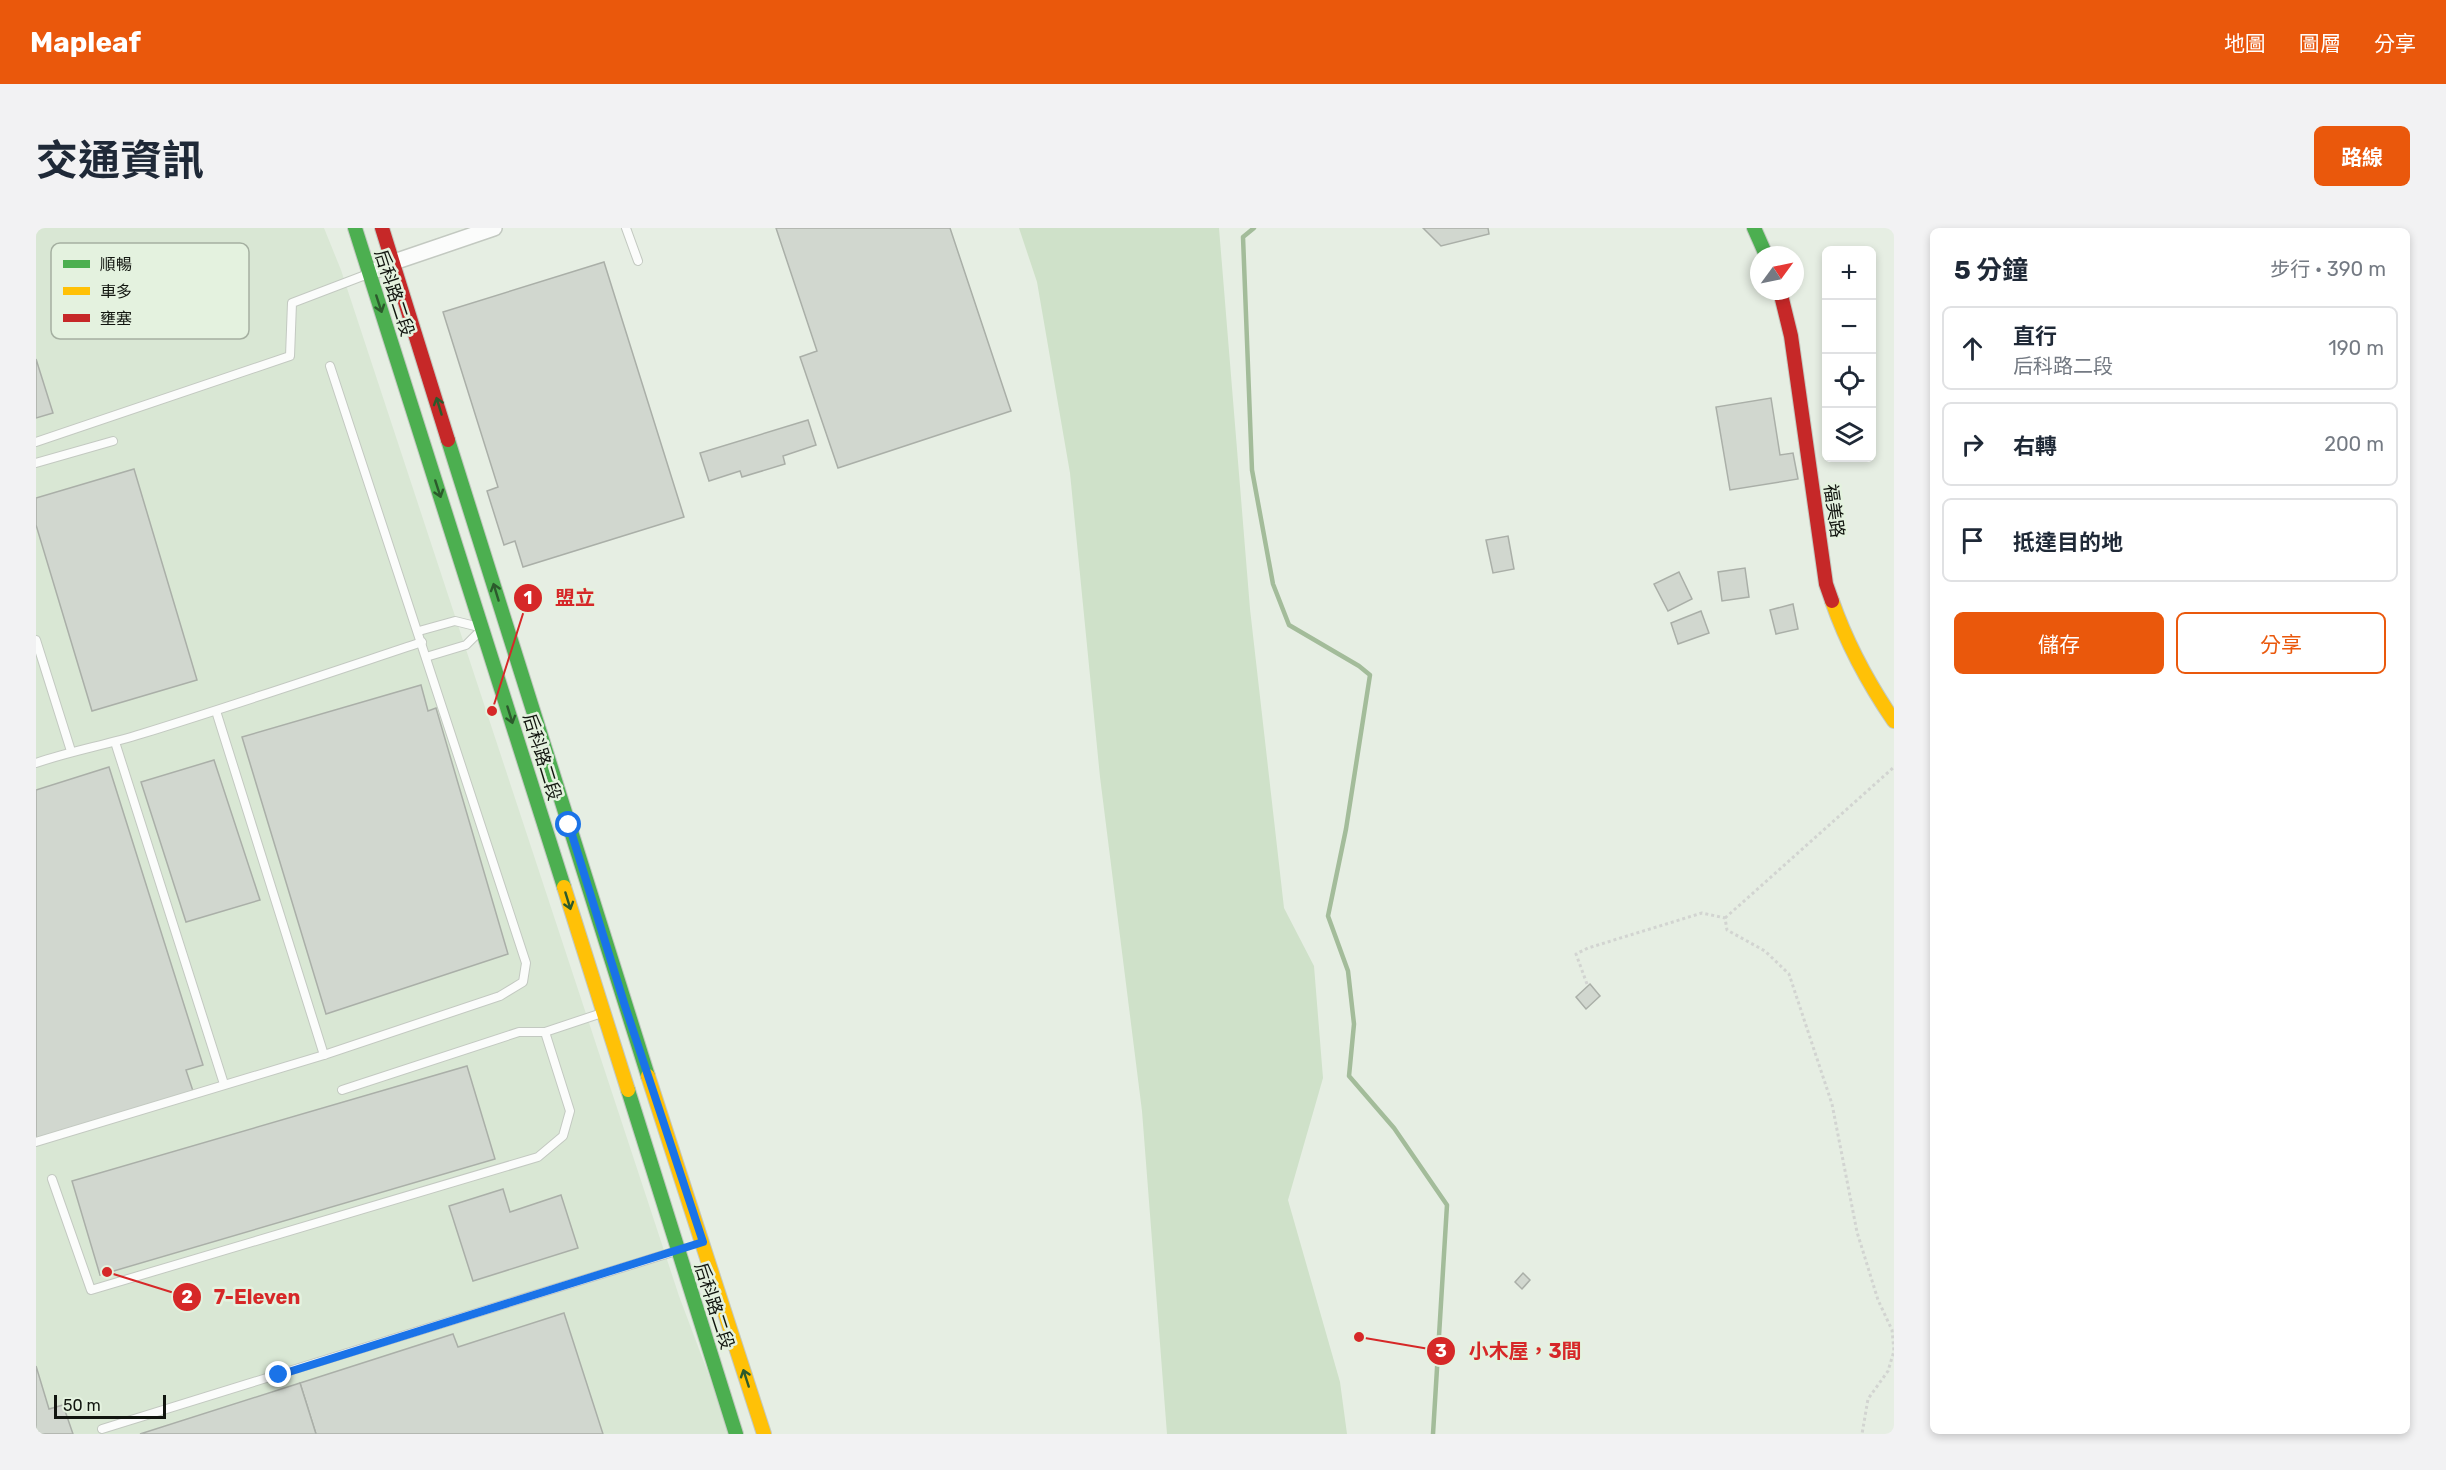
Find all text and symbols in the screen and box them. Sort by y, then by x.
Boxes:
text: Mapleaf [30,26,141,59]
text: 地圖 [2224,31,2266,56]
text: 圖層 [2299,31,2341,56]
text: 分享 [2374,31,2416,56]
button: 路線 [2314,126,2410,186]
text: 交通資訊 [36,136,204,186]
legend [51,243,249,339]
north arrow [1750,246,1804,300]
map controls [1822,246,1876,462]
button: + [1822,246,1876,300]
street label: 后科路二段 [370,247,418,339]
text: 順暢 [100,255,132,274]
text: 5 分鐘 [1954,255,2028,286]
text: 步行 · 390 m [2270,257,2386,281]
text: 車多 [100,282,132,301]
one-way arrow [374,294,385,313]
button: − [1822,300,1876,354]
text: 壅塞 [100,309,132,328]
text: 直行 [2013,323,2057,350]
icon: ahead [1956,332,1989,365]
text: 190 m [2328,336,2384,360]
button: locate [1822,354,1876,408]
text: 后科路二段 [2013,354,2113,378]
one-way arrow [432,397,443,416]
button: layers [1822,408,1876,462]
icon: right [1956,428,1989,461]
text: 200 m [2324,432,2384,456]
text: 右轉 [2013,433,2057,460]
one-way arrow [434,479,445,498]
street label: 福美路 [1819,483,1849,539]
icon: arrive [1956,524,1989,557]
text: 抵達目的地 [2013,529,2123,556]
callout: 盟立 [513,579,607,617]
one-way arrow [490,583,501,602]
text: 盟立 [555,586,595,610]
text: 1 [524,587,532,609]
button: 儲存 [1954,612,2164,674]
button: 分享 [2176,612,2386,674]
one-way arrow [505,705,516,724]
street label: 后科路二段 [518,711,566,803]
route start [555,811,581,837]
one-way arrow [564,891,575,910]
street label: 后科路二段 [690,1260,738,1352]
callout: 7-Eleven [172,1278,313,1316]
text: 7-Eleven [214,1285,300,1309]
text: 2 [181,1286,193,1308]
callout: 小木屋，3間 [1426,1332,1594,1370]
text: 小木屋，3間 [1468,1339,1582,1363]
text: 3 [1435,1340,1447,1362]
route end [265,1361,291,1387]
one-way arrow [740,1369,751,1388]
scale bar [54,1392,166,1420]
text: 50 m [63,1396,101,1415]

